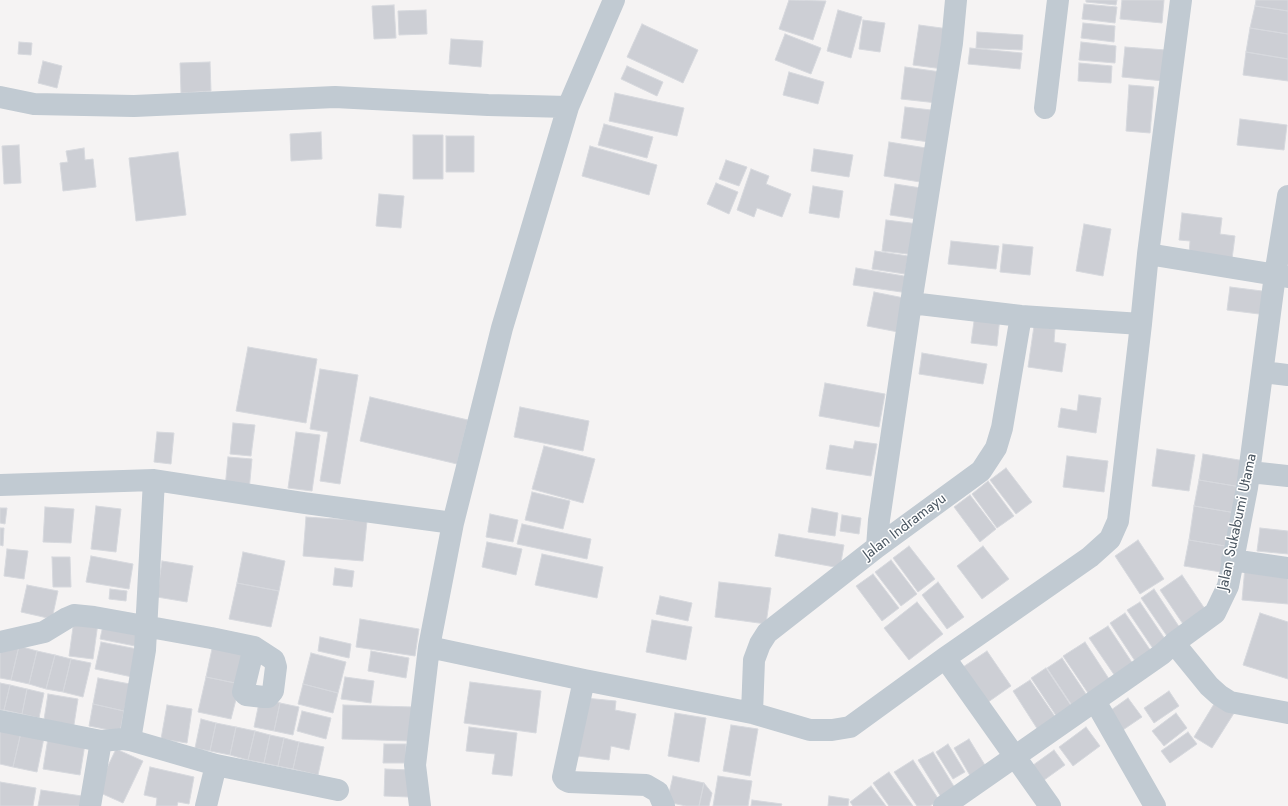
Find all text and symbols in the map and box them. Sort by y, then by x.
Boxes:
street label: Jalan Sukabumi Utama [1215,452,1261,592]
street label: Jalan Indramayu [860,490,950,564]

